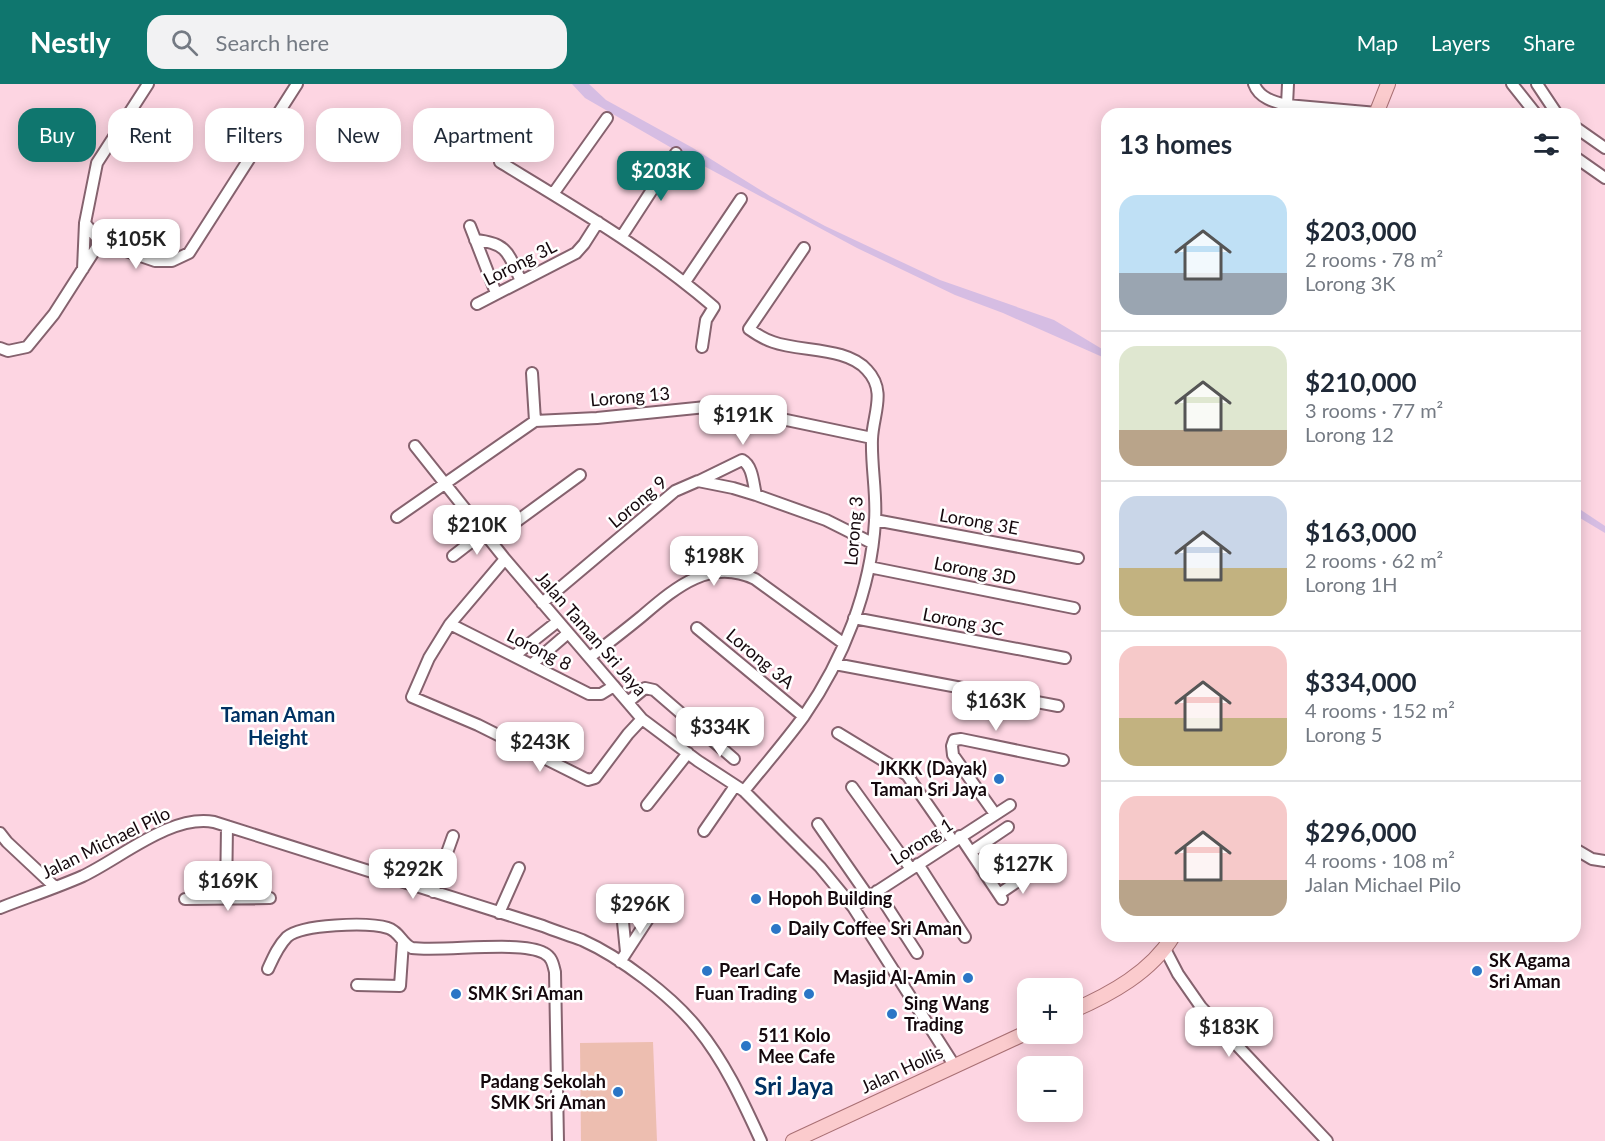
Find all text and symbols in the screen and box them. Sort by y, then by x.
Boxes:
search box [147,15,567,69]
text: Nestly [30,25,111,59]
icon: search [168,26,201,59]
text: Search here [216,29,329,56]
text: Map [1357,30,1398,55]
text: Layers [1431,30,1490,55]
text: Share [1523,30,1575,55]
chip: Buy [18,108,96,162]
chip: Rent [108,108,193,162]
chip: Filters [205,108,304,162]
chip: New [316,108,401,162]
chip: Apartment [413,108,554,162]
text: 13 homes [1119,128,1232,160]
icon: filters [1530,128,1563,161]
pin: $203K [619,151,703,202]
text: $203K [631,158,691,182]
text: $203,000 [1305,215,1417,247]
pin: $105K [94,219,178,270]
icon: home [1167,219,1239,291]
text: $105K [106,226,166,250]
street label: Lorong 3L [479,234,560,290]
text: 2 rooms · 78 m² [1305,247,1443,271]
text: Lorong 3K [1305,271,1396,295]
text: $210,000 [1305,366,1417,398]
icon: home [1167,370,1239,442]
street label: Lorong 13 [589,382,671,410]
pin: $191K [701,395,785,446]
text: 3 rooms · 77 m² [1305,398,1443,422]
text: $191K [713,402,773,426]
text: Lorong 12 [1305,422,1394,446]
street label: Lorong 9 [604,470,671,532]
street label: Lorong 3 [839,495,867,567]
street label: Lorong 3E [938,503,1020,539]
pin: $210K [435,505,519,556]
text: $210K [447,512,507,536]
text: $163,000 [1305,516,1417,548]
icon: home [1167,520,1239,592]
pin: $198K [672,536,756,587]
text: $198K [684,543,744,567]
text: 2 rooms · 62 m² [1305,548,1443,572]
street label: Lorong 3D [932,551,1018,589]
street label: Jalan Taman Sri Jaya [532,567,652,700]
text: Lorong 1H [1305,572,1398,596]
street label: Lorong 3C [921,602,1005,640]
street label: Lorong 8 [503,623,575,675]
street label: Lorong 3A [722,624,800,693]
text: $334,000 [1305,666,1417,698]
icon: home [1167,670,1239,742]
pin: $163K [954,681,1038,732]
text: $163K [966,688,1026,712]
text: 4 rooms · 152 m² [1305,698,1455,722]
district label: Taman Aman Height [221,702,335,749]
pin: $334K [678,707,762,758]
text: $334K [690,714,750,738]
pin: $243K [498,722,582,773]
text: Lorong 5 [1305,722,1382,746]
text: $243K [510,729,570,753]
place label: JKKK (Dayak) Taman Sri Jaya [871,757,987,800]
marker: JKKK (Dayak) Taman Sri Jaya [992,772,1006,786]
street label: Jalan Michael Pilo [38,801,173,883]
street label: Lorong 1 [886,813,957,869]
text: $296,000 [1305,816,1417,848]
icon: home [1167,820,1239,892]
pin: $127K [981,844,1065,895]
text: 4 rooms · 108 m² [1305,848,1455,872]
pin: $292K [371,849,455,900]
text: $127K [993,851,1053,875]
text: $292K [383,856,443,880]
pin: $169K [186,861,270,912]
text: $169K [198,868,258,892]
text: Jalan Michael Pilo [1305,872,1461,896]
pin: $296K [598,884,682,935]
place label: Hopoh Building [768,887,893,909]
text: $296K [610,891,670,915]
marker: Hopoh Building [749,892,763,906]
place label: Daily Coffee Sri Aman [788,917,962,939]
marker: Daily Coffee Sri Aman [769,922,783,936]
place label: SK Agama Sri Aman [1489,949,1570,992]
place label: Pearl Cafe [719,959,801,981]
marker: Pearl Cafe [700,964,714,978]
marker: SK Agama Sri Aman [1470,964,1484,978]
place label: Masjid Al-Amin [833,966,956,988]
marker: Masjid Al-Amin [961,971,975,985]
map controls [1017,978,1083,1122]
button: + [1017,978,1083,1044]
place label: SMK Sri Aman [468,982,583,1004]
place label: Fuan Trading [695,982,797,1004]
marker: SMK Sri Aman [449,987,463,1001]
marker: Fuan Trading [802,987,816,1001]
place label: Sing Wang Trading [904,992,989,1035]
marker: Sing Wang Trading [885,1007,899,1021]
pin: $183K [1187,1007,1271,1058]
text: $183K [1199,1014,1259,1038]
place label: 511 Kolo Mee Cafe [758,1024,835,1067]
marker: 511 Kolo Mee Cafe [739,1039,753,1053]
street label: Jalan Hollis [857,1040,946,1098]
button: − [1017,1056,1083,1122]
place label: Padang Sekolah SMK Sri Aman [480,1070,606,1113]
district label: Sri Jaya [754,1071,834,1100]
marker: Padang Sekolah SMK Sri Aman [611,1085,625,1099]

